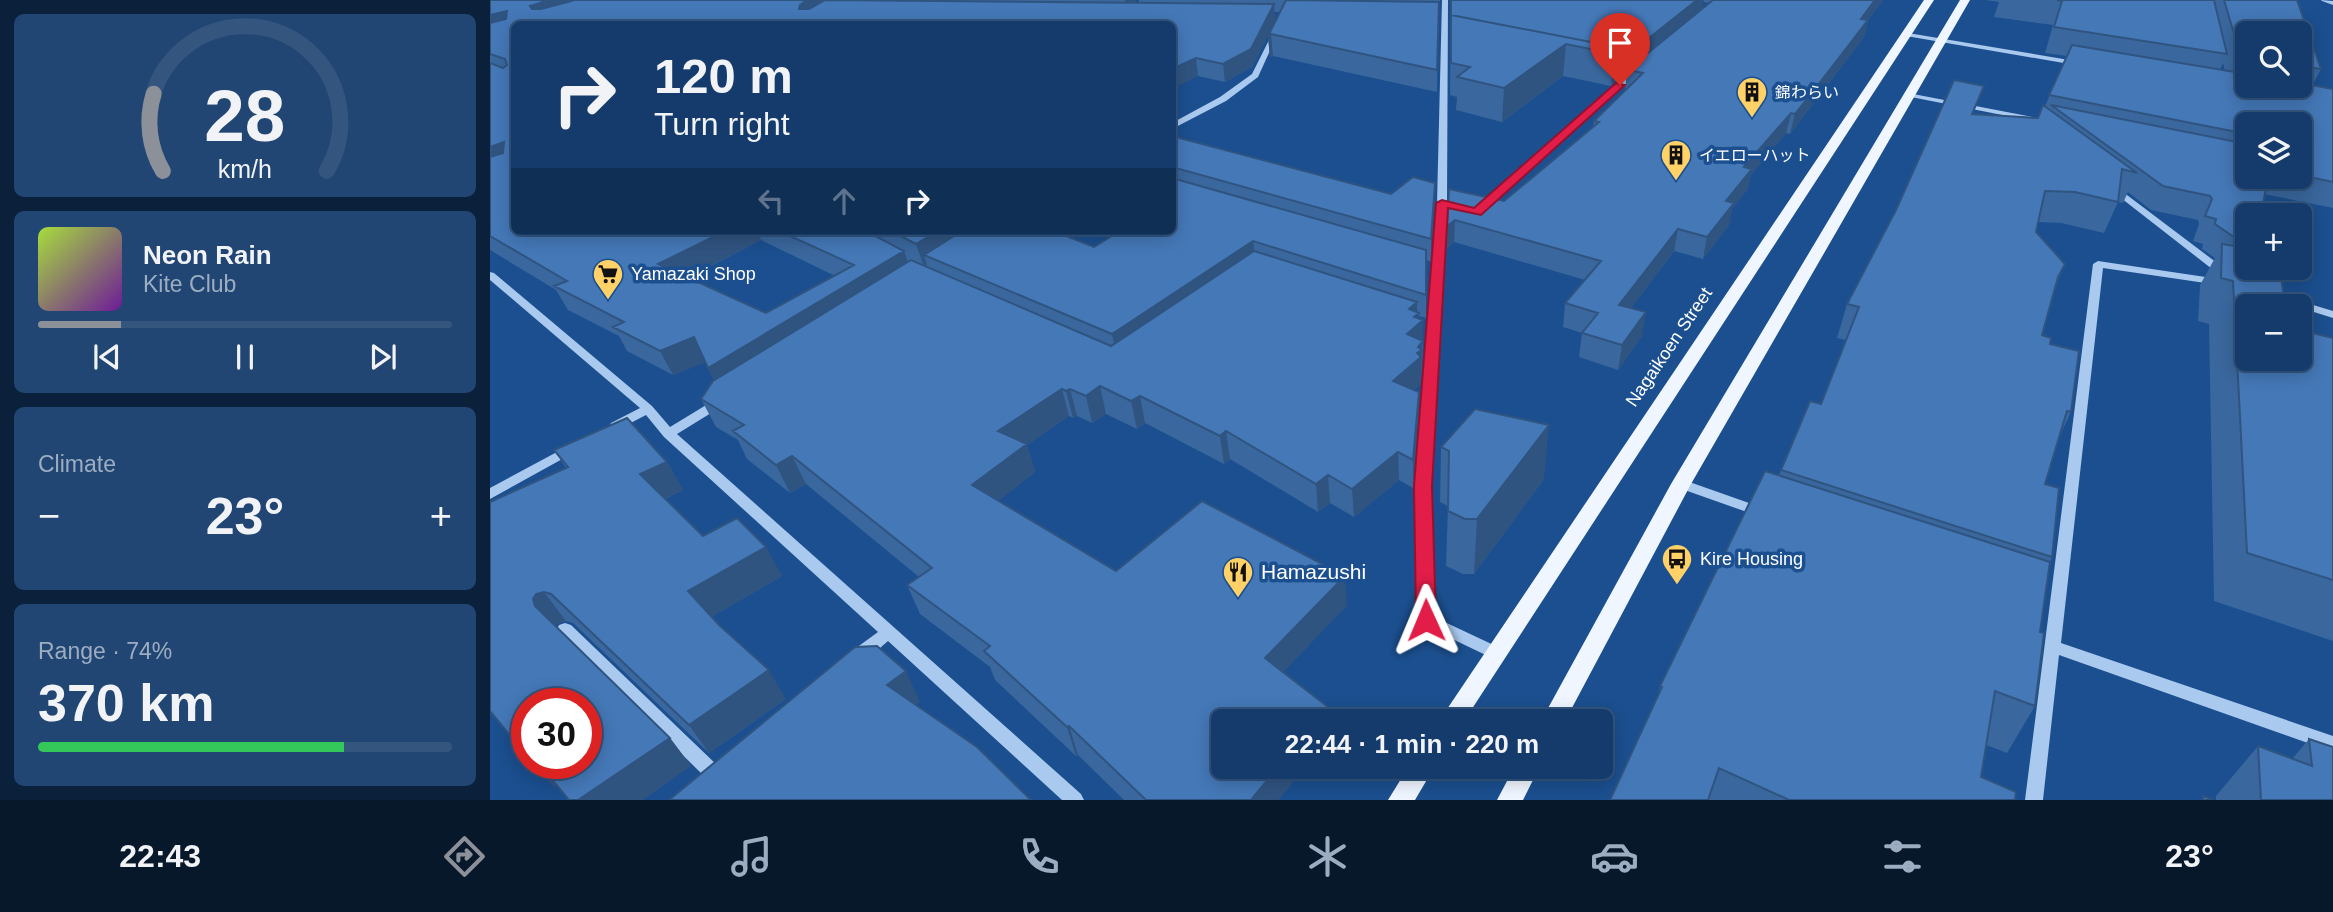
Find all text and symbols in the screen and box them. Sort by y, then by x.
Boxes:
pin [1590,13,1650,85]
map controls [2235,21,2312,371]
button: search [2235,21,2312,98]
icon: arrive [1601,24,1639,62]
icon: right [539,49,630,140]
text: 120 m [654,49,793,103]
building icon: 錦わらい [1735,75,1769,119]
text: 28 [205,76,285,157]
place label: 錦わらい [1775,84,1839,101]
text: Turn right [654,106,790,142]
button: layers [2235,112,2312,189]
building icon: イエローハット [1659,138,1693,182]
place label: イエローハット [1699,147,1811,164]
text: km/h [218,155,272,183]
icon: left [752,182,790,220]
icon: ahead [825,182,863,220]
icon: right [898,182,936,220]
button: + [2235,203,2312,280]
text: Neon Rain [143,240,272,270]
supermarket icon: Yamazaki Shop [591,257,625,301]
place label: Yamazaki Shop [631,264,756,284]
text: Kite Club [143,271,236,297]
street label: Nagaikoen Street [1622,284,1716,410]
button: − [2235,294,2312,371]
icon: previous [88,338,126,376]
icon: pause [226,338,264,376]
icon: next [364,338,402,376]
text: Climate [38,451,116,477]
text: 23° [206,487,284,545]
text: − [38,495,60,537]
text: + [430,495,452,537]
bus stop icon: Kire Housing [1660,542,1694,586]
place label: Kire Housing [1700,549,1803,569]
restaurant icon: Hamazushi [1221,555,1255,599]
place label: Hamazushi [1261,560,1366,583]
position arrow [1389,583,1463,657]
text: Range · 74% [38,638,172,664]
text: 370 km [38,674,214,732]
speed limit sign: 30 [511,688,602,779]
text: 22:44 · 1 min · 220 m [1285,729,1539,759]
icon: directions [440,832,489,881]
icon: music [727,832,776,881]
icon: phone [1015,832,1064,881]
icon: climate [1303,832,1352,881]
icon: car [1590,832,1639,881]
icon: filters [1878,832,1927,881]
text: 22:43 [119,838,201,874]
text: 23° [2165,838,2214,874]

